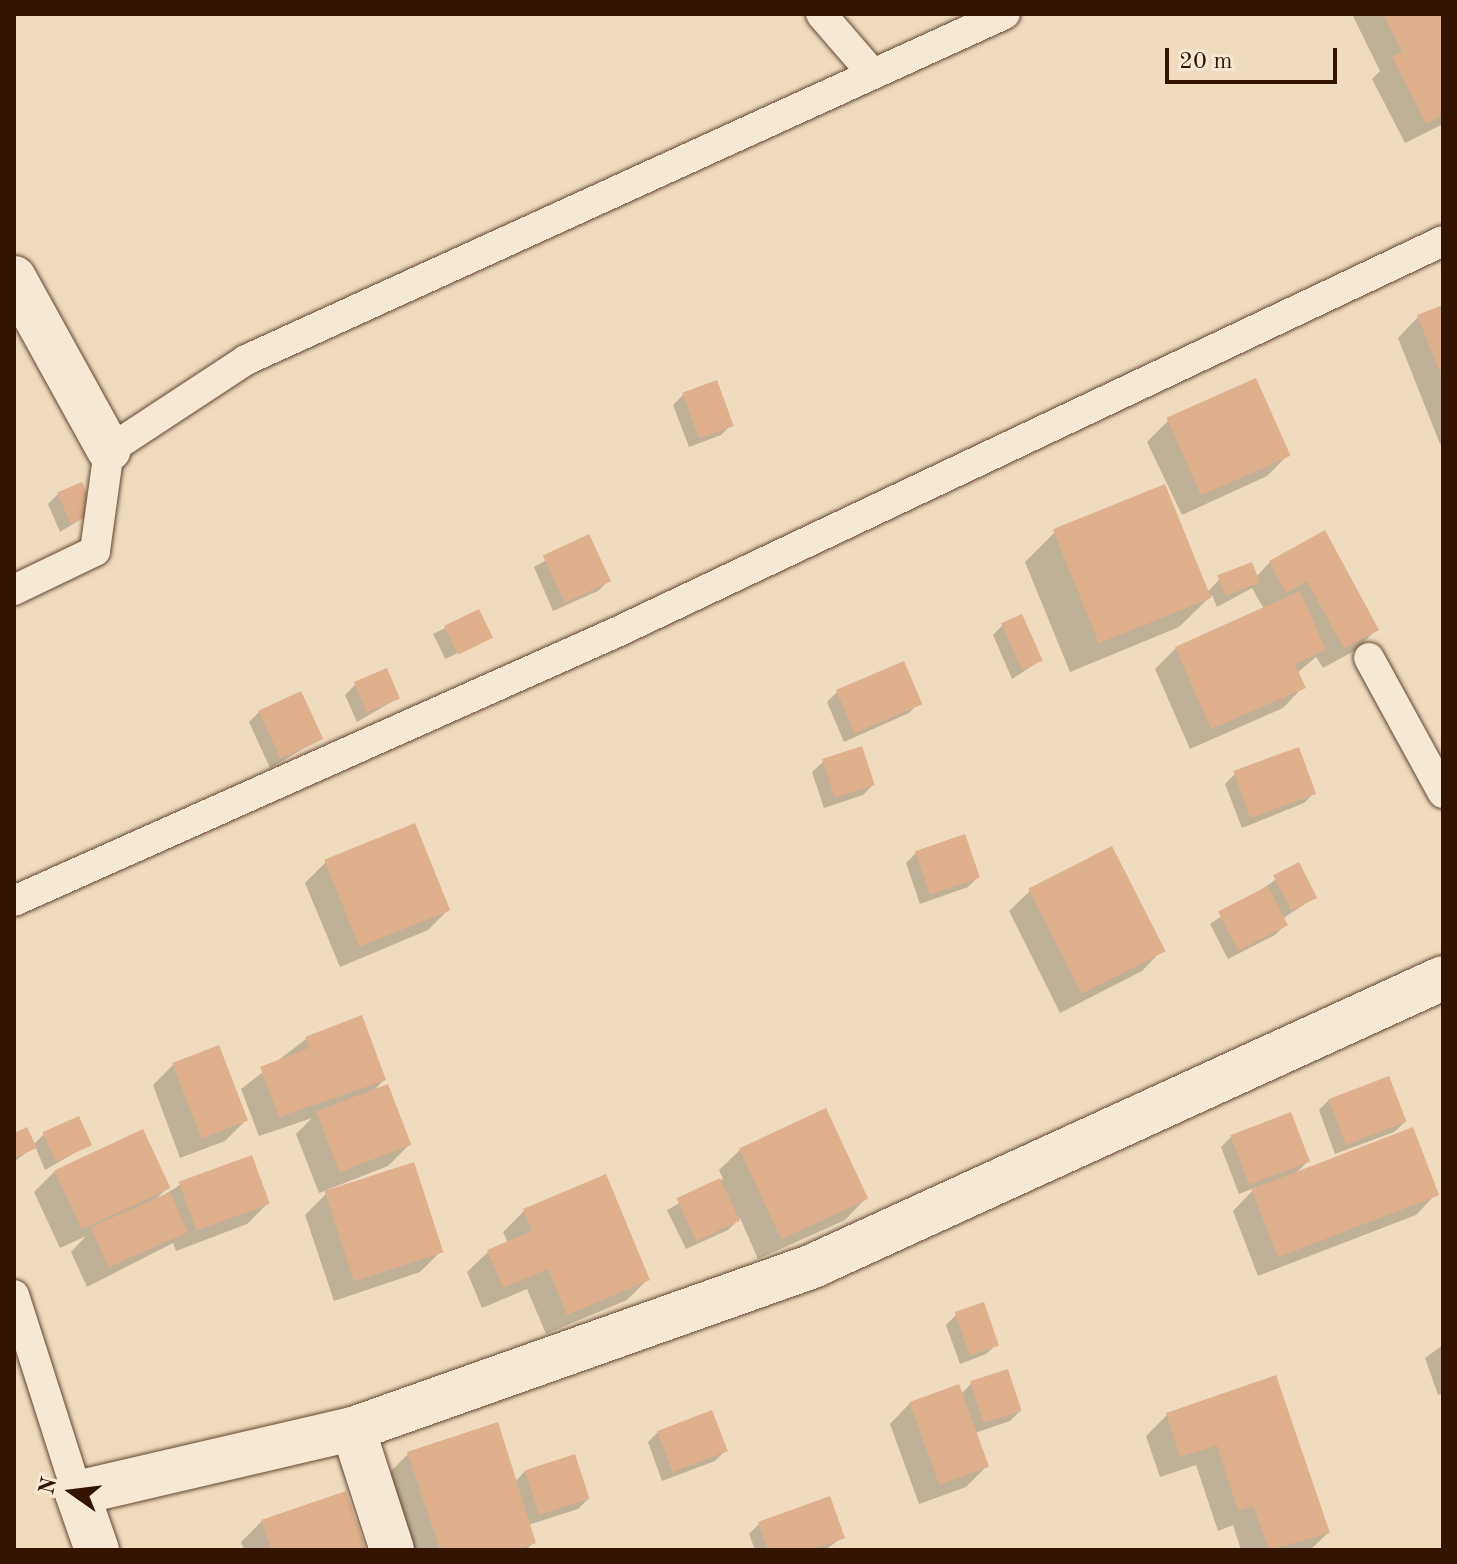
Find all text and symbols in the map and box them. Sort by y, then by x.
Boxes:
scale bar [1169,32,1341,82]
text: 20 m [1179,50,1233,74]
north arrow [32,1452,112,1532]
text: N [36,1475,61,1497]

